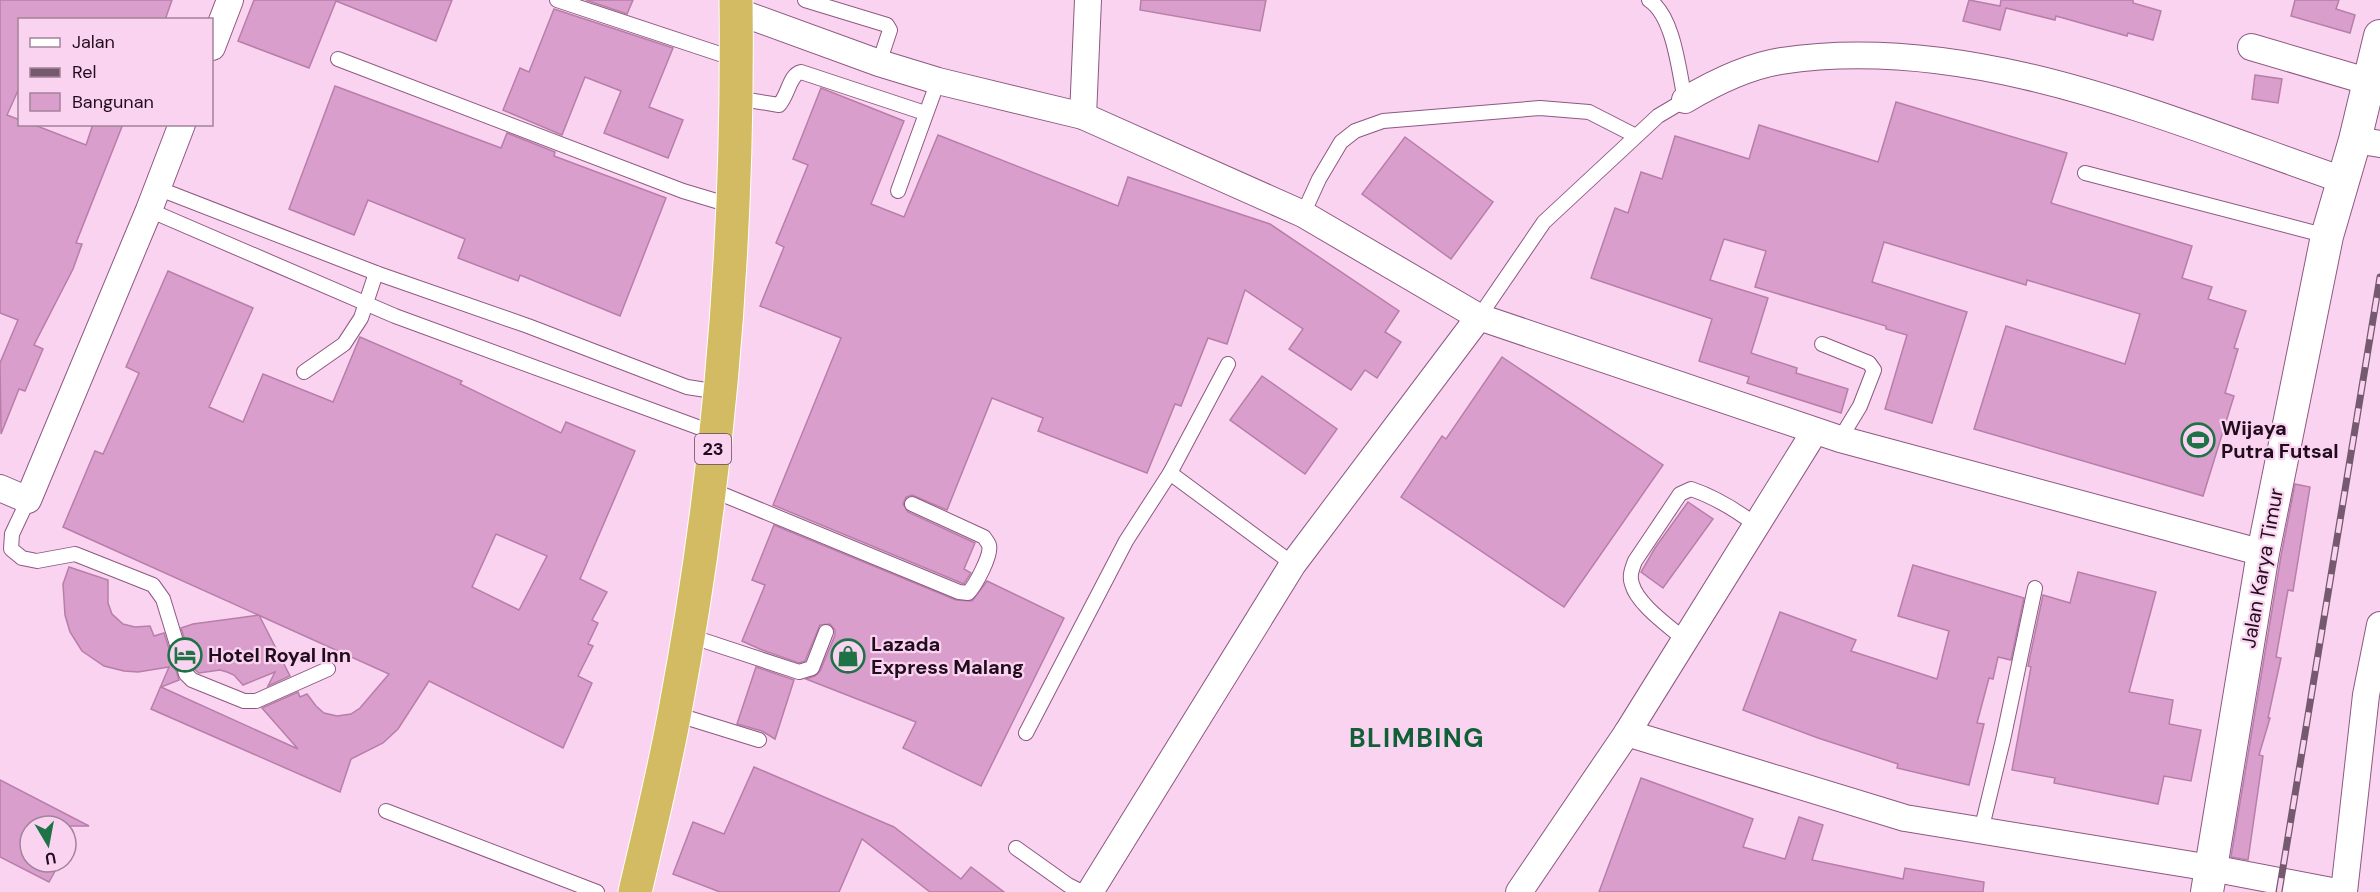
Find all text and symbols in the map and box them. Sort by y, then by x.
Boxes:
legend [18,18,213,126]
text: Jalan [72,30,115,54]
text: Rel [72,60,96,84]
text: Bangunan [72,90,154,114]
place label: Wijaya Putra Futsal [2221,415,2339,464]
sports icon: Wijaya Putra Futsal [2180,422,2216,458]
road number: 23 [695,434,731,464]
street label: Jalan Karya Timur [2235,486,2289,650]
place label: Lazada Express Malang [871,631,1024,680]
hotel icon: Hotel Royal Inn [167,637,203,673]
shop icon: Lazada Express Malang [830,638,866,674]
place label: Hotel Royal Inn [208,642,351,668]
district label: BLIMBING [1349,721,1485,755]
north arrow [18,814,78,874]
text: U [43,847,58,870]

